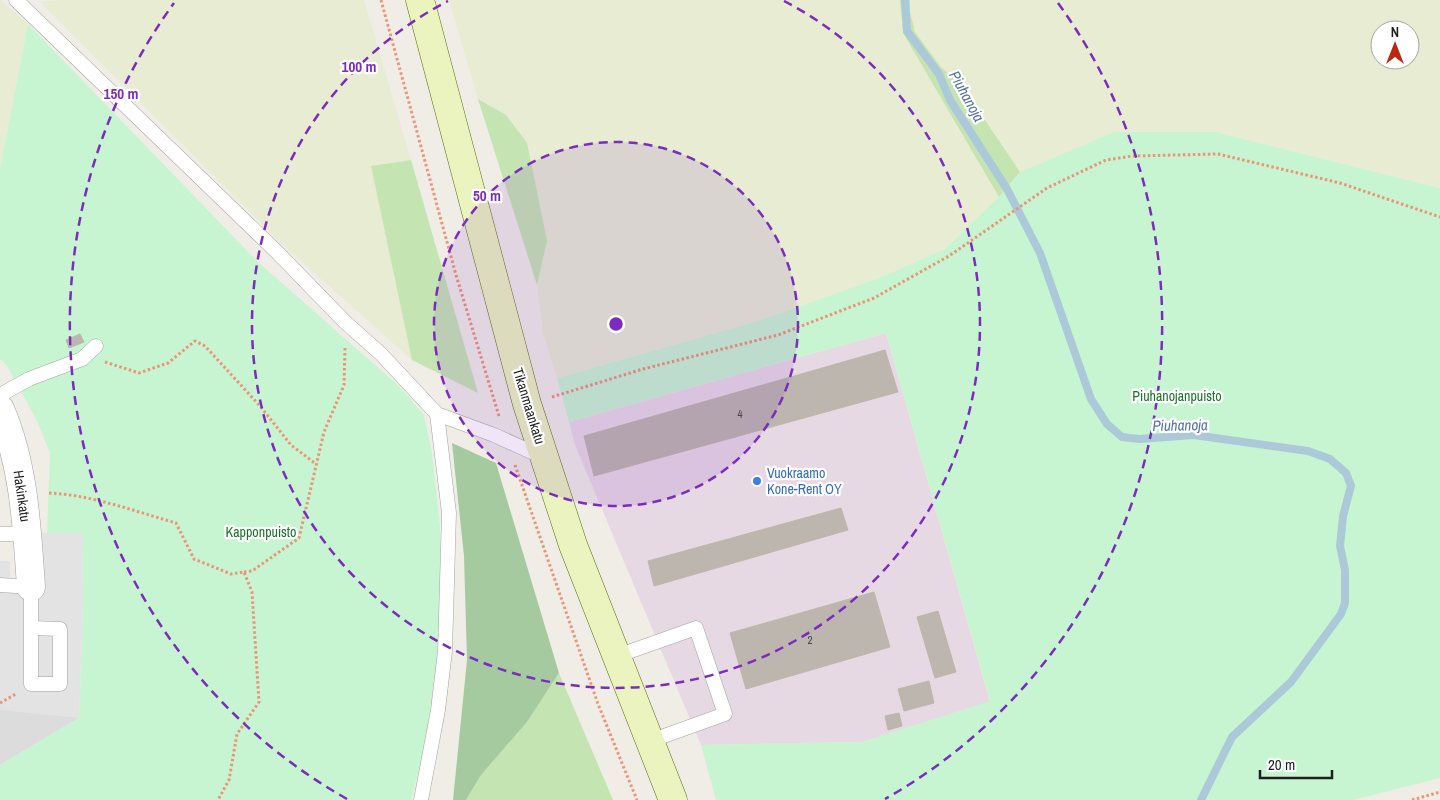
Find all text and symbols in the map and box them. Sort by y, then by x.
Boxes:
north arrow [1370,20,1420,70]
text: N [1391,23,1399,41]
text: 100 m [342,56,376,77]
water label: Piuhanoja [944,67,990,125]
text: 150 m [104,83,138,104]
text: 50 m [473,185,501,206]
centre of rings [607,315,625,333]
street label: Tikanmaankatu [509,366,549,446]
park label: Piuhanojanpuisto [1132,387,1222,405]
house number: 4 [737,407,743,421]
water label: Piuhanoja [1152,414,1208,436]
place label: Vuokraamo Kone-Rent OY [767,464,842,498]
street label: Hakinkatu [9,469,35,523]
marker: Vuokraamo Kone-Rent OY [751,475,763,487]
park label: Kapponpuisto [226,523,296,541]
house number: 2 [807,633,813,647]
scale bar [1260,748,1332,780]
text: 20 m [1268,754,1295,775]

